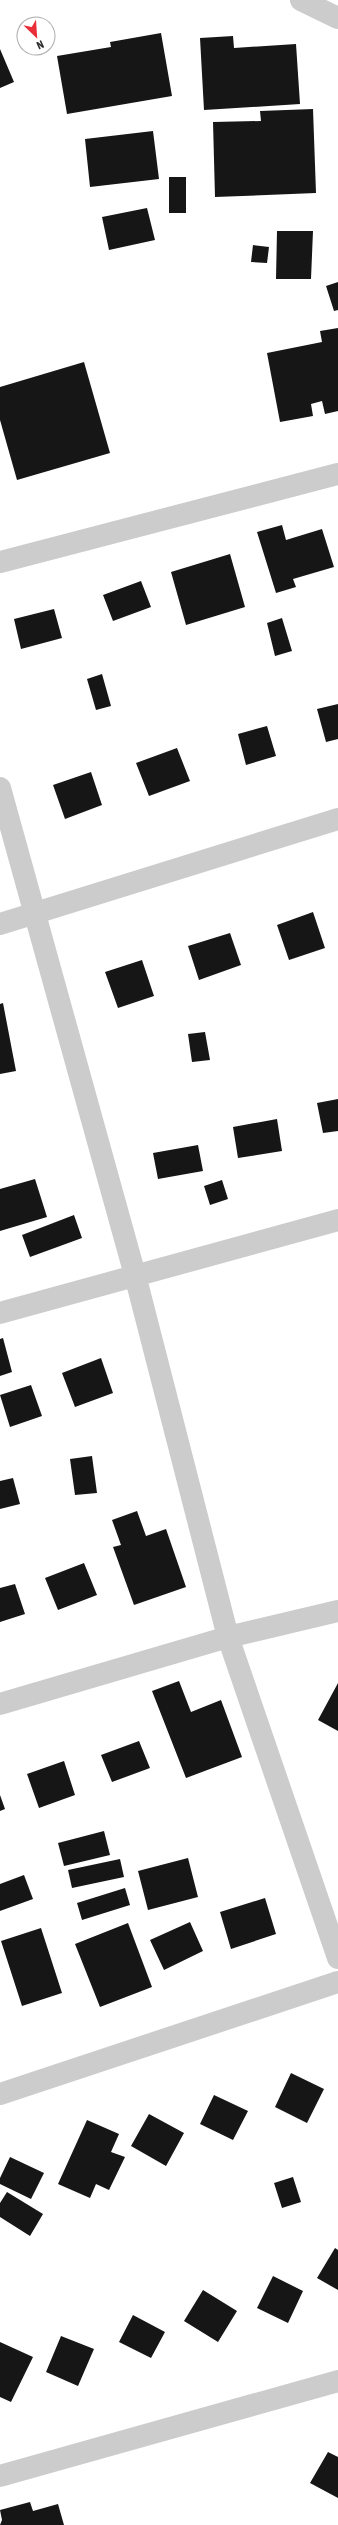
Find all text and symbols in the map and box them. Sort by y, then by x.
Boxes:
north arrow [16,16,56,56]
text: N [35,38,46,52]

